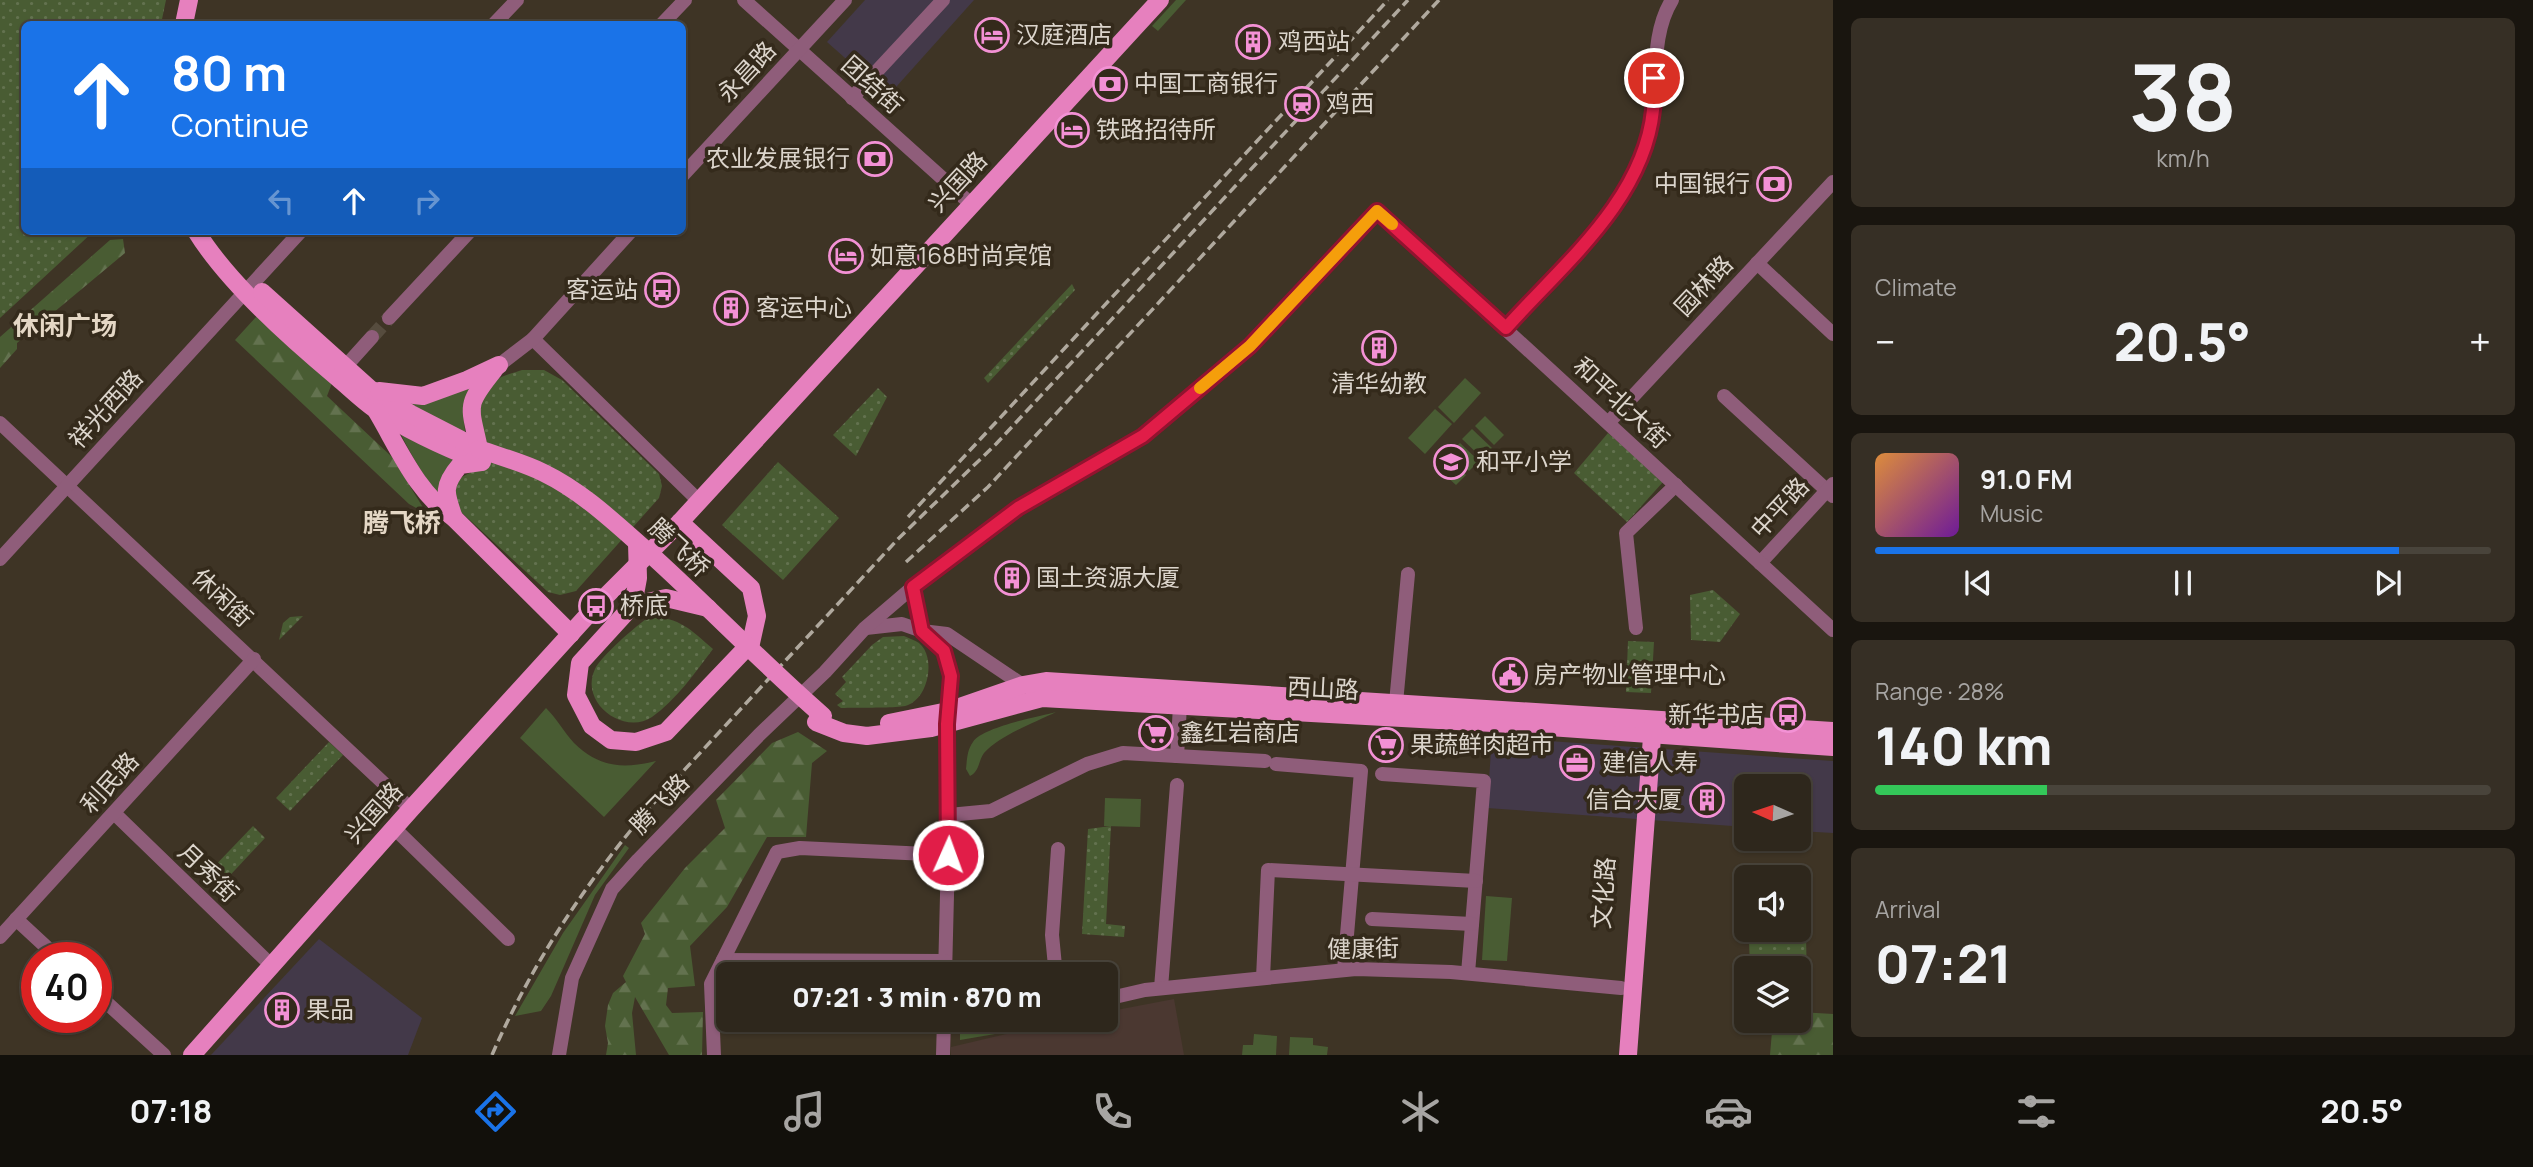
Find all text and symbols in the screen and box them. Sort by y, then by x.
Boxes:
hotel icon: 汉庭酒店 [973,16,1011,54]
place label: 汉庭酒店 [1016,17,1112,50]
building icon: 鸡西站 [1234,23,1272,61]
place label: 鸡西站 [1278,24,1350,57]
street label: 永昌路 [709,33,783,109]
text: 38 [2129,34,2237,158]
text: 80 m [171,39,287,106]
street label: 团结街 [835,48,911,120]
pin [1624,48,1684,108]
icon: ahead [56,49,147,140]
icon: arrive [1635,59,1673,97]
bank icon: 中国工商银行 [1091,65,1129,103]
place label: 中国工商银行 [1134,66,1278,99]
station icon: 鸡西 [1283,85,1321,123]
place label: 鸡西 [1326,86,1374,119]
text: Continue [171,103,309,147]
hotel icon: 铁路招待所 [1053,111,1091,149]
place label: 铁路招待所 [1096,112,1216,145]
bank icon: 农业发展银行 [856,140,894,178]
place label: 农业发展银行 [706,141,850,174]
text: km/h [2156,142,2210,174]
street label: 兴国路 [920,143,994,219]
bank icon: 中国银行 [1755,165,1793,203]
place label: 中国银行 [1654,166,1750,199]
icon: left [262,182,300,220]
icon: ahead [335,182,373,220]
icon: right [408,182,446,220]
hotel icon: 如意168时尚宾馆 [827,237,865,275]
place label: 如意168时尚宾馆 [870,238,1052,271]
street label: 园林路 [1666,247,1740,323]
bus stop icon: 客运站 [643,271,681,309]
text: Climate [1875,271,1957,303]
place label: 客运站 [566,272,638,305]
building icon: 客运中心 [712,289,750,327]
place label: 客运中心 [756,290,852,323]
text: 20.5° [2114,306,2251,377]
district label: 休闲广场 [13,307,117,343]
text: − [1875,315,1896,367]
text: + [2469,315,2491,367]
building icon: 清华幼教 [1360,329,1398,367]
street label: 和平北大街 [1567,349,1677,455]
street label: 祥光西路 [61,361,149,455]
place label: 清华幼教 [1331,366,1427,399]
school or university icon: 和平小学 [1432,443,1470,481]
place label: 和平小学 [1476,444,1572,477]
text: 91.0 FM [1980,461,2073,497]
street label: 中平路 [1742,469,1816,545]
text: Music [1980,497,2043,529]
district label: 腾飞桥 [363,504,441,540]
street label: 腾飞桥 [642,510,718,584]
building icon: 国土资源大厦 [993,559,1031,597]
street label: 休闲街 [185,560,261,634]
place label: 国土资源大厦 [1036,560,1180,593]
icon: previous [1959,564,1997,602]
icon: pause [2164,564,2202,602]
icon: next [2369,564,2407,602]
bus stop icon: 桥底 [577,587,615,625]
place label: 桥底 [620,588,668,621]
public building icon: 房产物业管理中心 [1491,656,1529,694]
place label: 房产物业管理中心 [1534,657,1726,690]
street label: 西山路 [1286,669,1360,706]
text: Range · 28% [1875,675,2005,707]
bus stop icon: 新华书店 [1769,696,1807,734]
place label: 新华书店 [1668,697,1764,730]
text: 140 km [1875,710,2052,781]
supermarket icon: 鑫红岩商店 [1137,714,1175,752]
place label: 鑫红岩商店 [1180,715,1300,748]
supermarket icon: 果蔬鲜肉超市 [1367,726,1405,764]
place label: 果蔬鲜肉超市 [1410,727,1554,760]
street label: 利民路 [73,744,145,820]
office icon: 建信人寿 [1558,744,1596,782]
place label: 建信人寿 [1602,745,1698,778]
street label: 腾飞路 [622,766,696,840]
street label: 兴国路 [337,774,409,850]
north arrow [1734,774,1811,850]
map controls [1734,774,1811,1033]
building icon: 信合大厦 [1688,781,1726,819]
place label: 信合大厦 [1586,782,1682,815]
position arrow [911,818,985,892]
street label: 月秀街 [172,835,246,909]
street label: 文化路 [1584,856,1621,930]
button: sound [1734,865,1811,942]
text: Arrival [1875,893,1941,925]
text: 07:21 [1875,928,2012,999]
street label: 健康街 [1327,930,1399,965]
speed limit sign: 40 [21,942,112,1033]
button: layers [1734,956,1811,1033]
text: 07:21 · 3 min · 870 m [792,979,1042,1015]
building icon: 果品 [263,991,301,1029]
place label: 果品 [306,992,354,1025]
icon: directions [471,1087,520,1136]
icon: music [780,1087,829,1136]
icon: phone [1088,1087,1137,1136]
icon: climate [1396,1087,1445,1136]
icon: car [1704,1087,1753,1136]
icon: filters [2012,1087,2061,1136]
text: 07:18 [130,1089,212,1133]
text: 20.5° [2320,1089,2403,1133]

